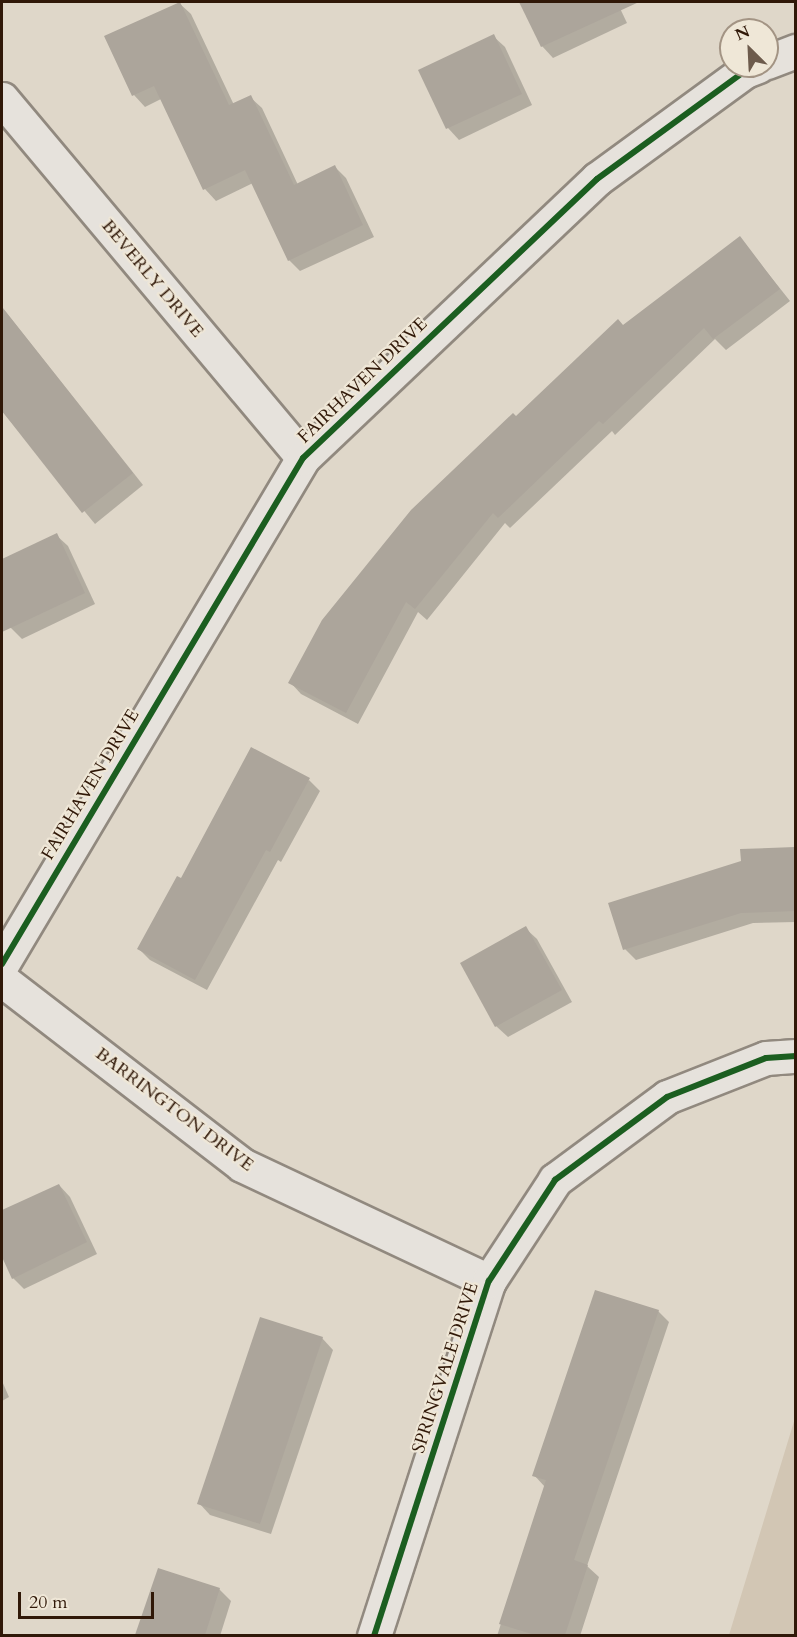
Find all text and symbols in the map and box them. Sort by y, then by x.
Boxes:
north arrow [719,18,779,78]
text: N [732,21,753,46]
street label: BEVERLY DRIVE [97,216,207,342]
street label: FAIRHAVEN DRIVE [294,314,432,448]
street label: FAIRHAVEN DRIVE [38,706,144,864]
street label: BARRINGTON DRIVE [91,1044,257,1176]
street label: SPRINGVALE DRIVE [408,1280,484,1456]
scale bar [21,1580,158,1618]
text: 20 m [29,1590,68,1615]

